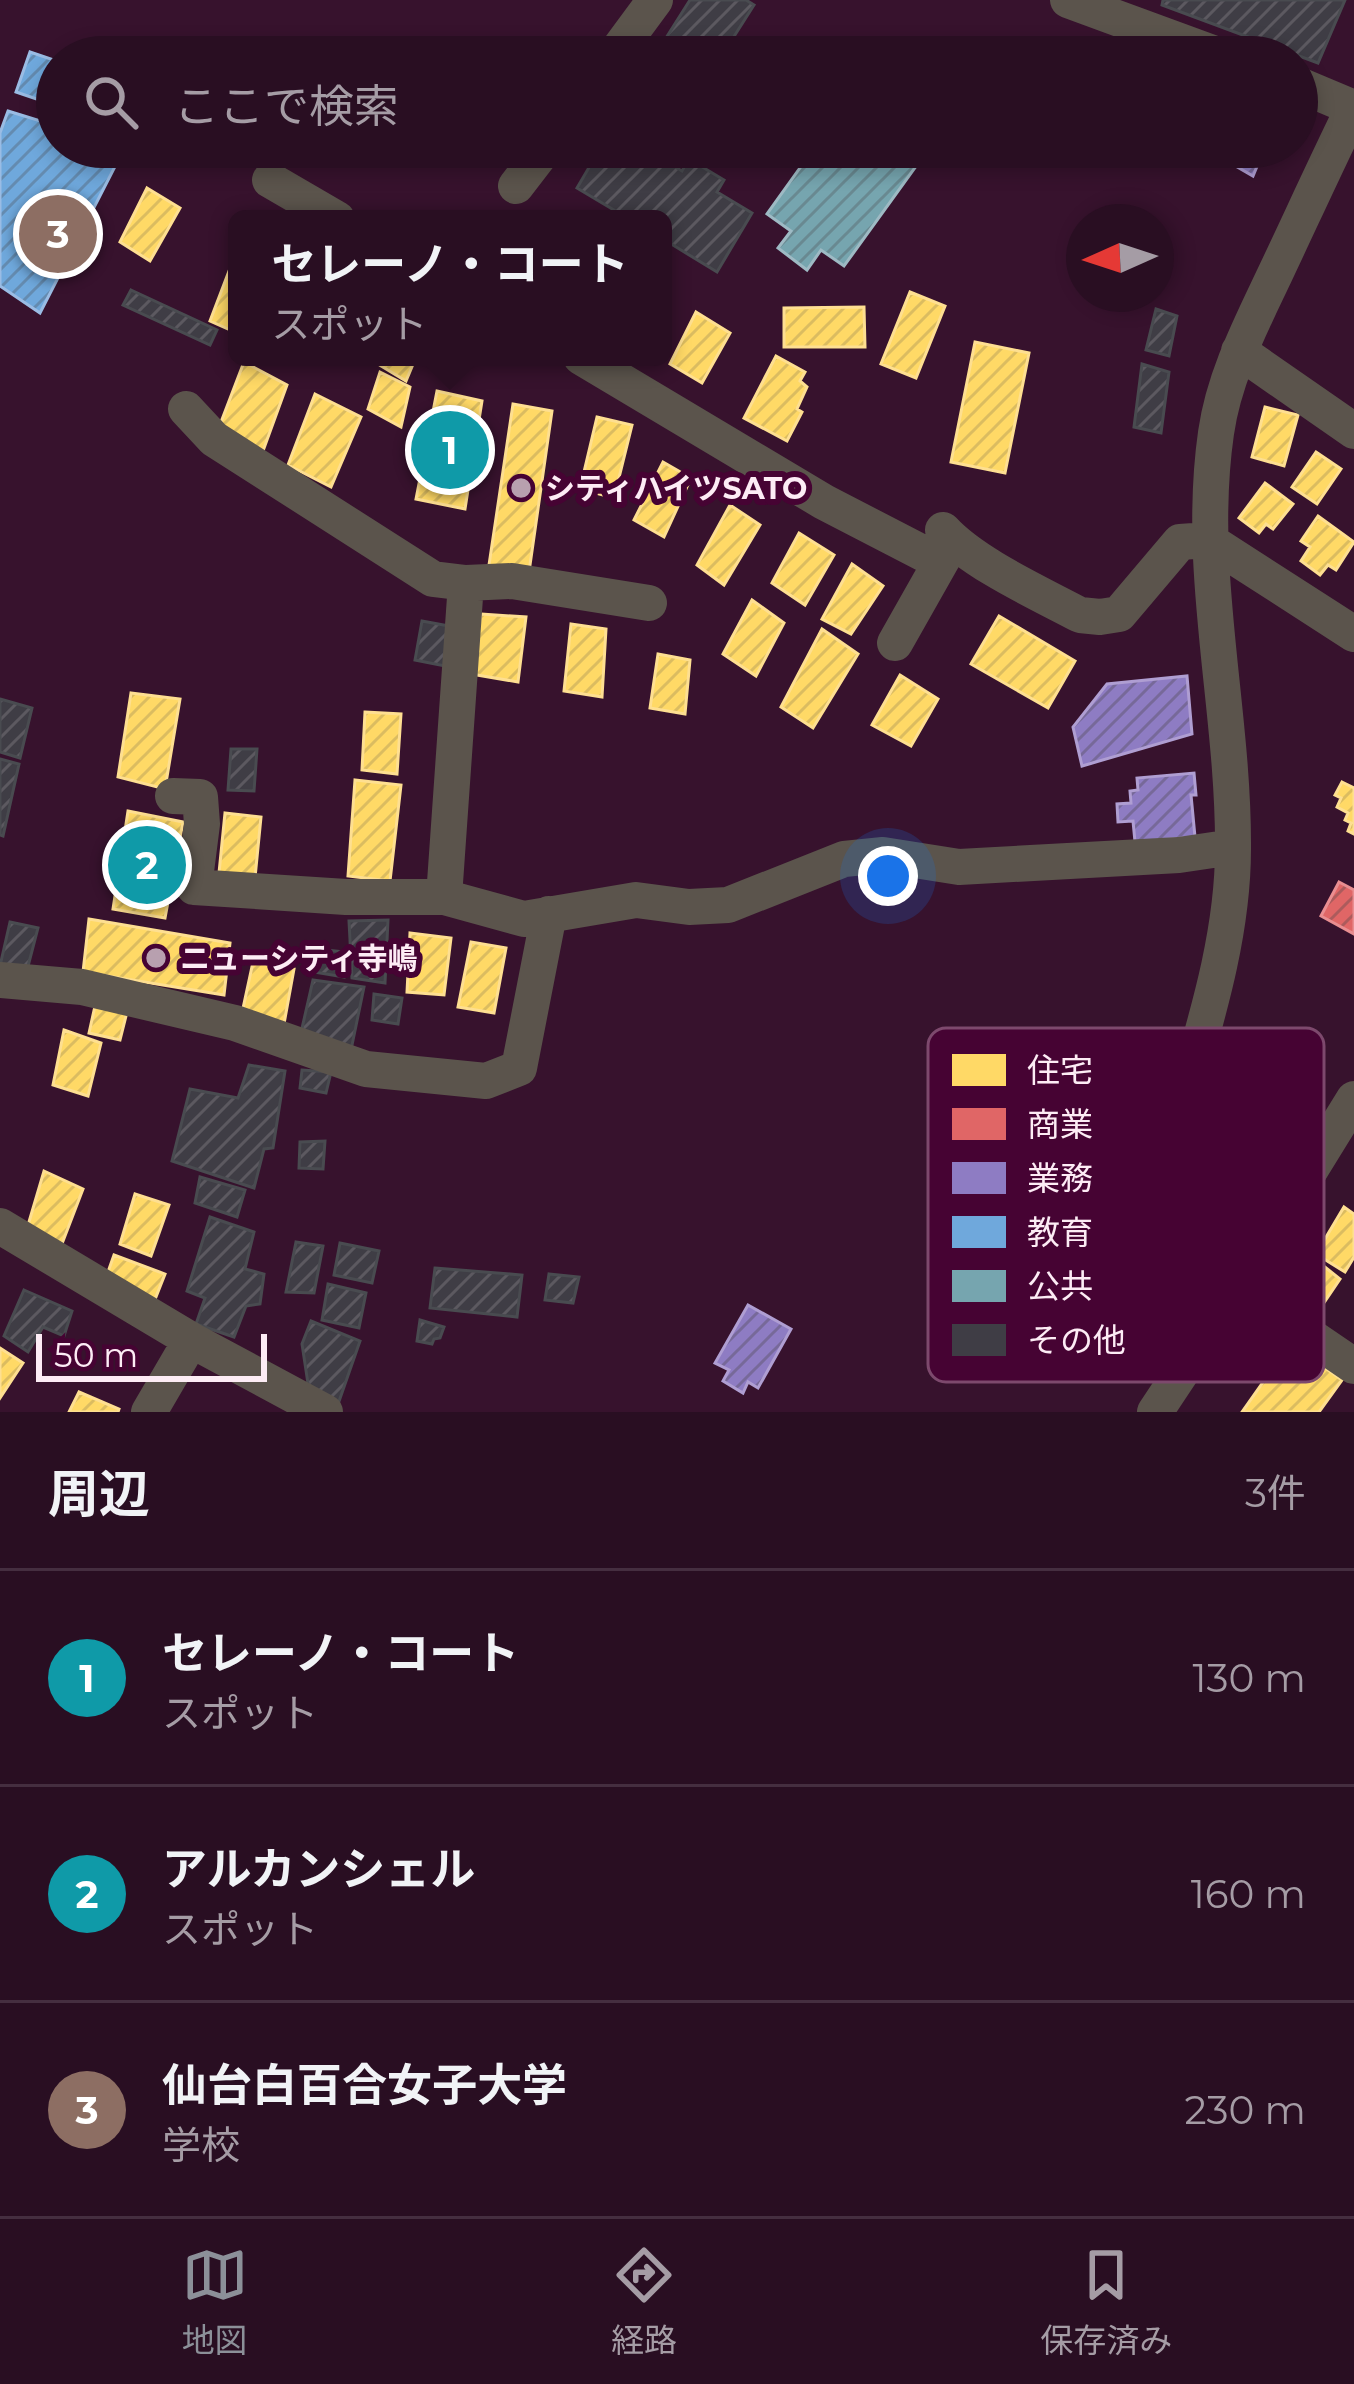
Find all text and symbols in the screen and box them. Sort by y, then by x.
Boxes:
search box [36,36,1318,168]
icon: search [78,69,144,135]
text: ここで検索 [174,78,399,133]
pin: 3 [19,189,97,279]
north arrow [1066,204,1174,312]
popup [228,210,672,366]
text: セレーノ・コート [271,236,629,291]
text: スポット [271,300,427,348]
pin: 1 [411,405,489,495]
place label: シティハイツSATO [545,470,807,507]
marker: シティハイツSATO [508,475,534,501]
pin: 2 [108,820,186,910]
your location [858,846,918,906]
place label: ニューシティ寺嶋 [180,940,418,977]
marker: ニューシティ寺嶋 [143,945,169,971]
legend [928,1028,1324,1382]
text: 住宅 [1027,1050,1093,1090]
text: 商業 [1027,1104,1093,1144]
text: 業務 [1027,1158,1093,1198]
text: 教育 [1027,1212,1093,1252]
text: 公共 [1027,1266,1093,1306]
text: その他 [1027,1320,1126,1360]
scale bar [36,1328,267,1381]
text: 50 m [54,1335,138,1375]
text: 周辺 [48,1463,150,1525]
text: 3件 [1245,1469,1306,1517]
text: セレーノ・コート [162,1625,519,1680]
text: 1 [79,1654,95,1702]
text: 130 m [1193,1654,1306,1702]
text: スポット [162,1689,318,1737]
text: アルカンシェル [162,1841,475,1896]
text: 2 [75,1870,99,1918]
text: 160 m [1191,1870,1306,1918]
text: スポット [162,1905,318,1953]
text: 仙台白百合女子大学 [162,2057,567,2112]
text: 3 [75,2086,99,2134]
text: 230 m [1184,2086,1306,2134]
text: 学校 [162,2121,240,2169]
tab: 地図 [182,2242,248,2362]
tab: 経路 [611,2242,677,2362]
tab: 保存済み [1040,2242,1172,2362]

